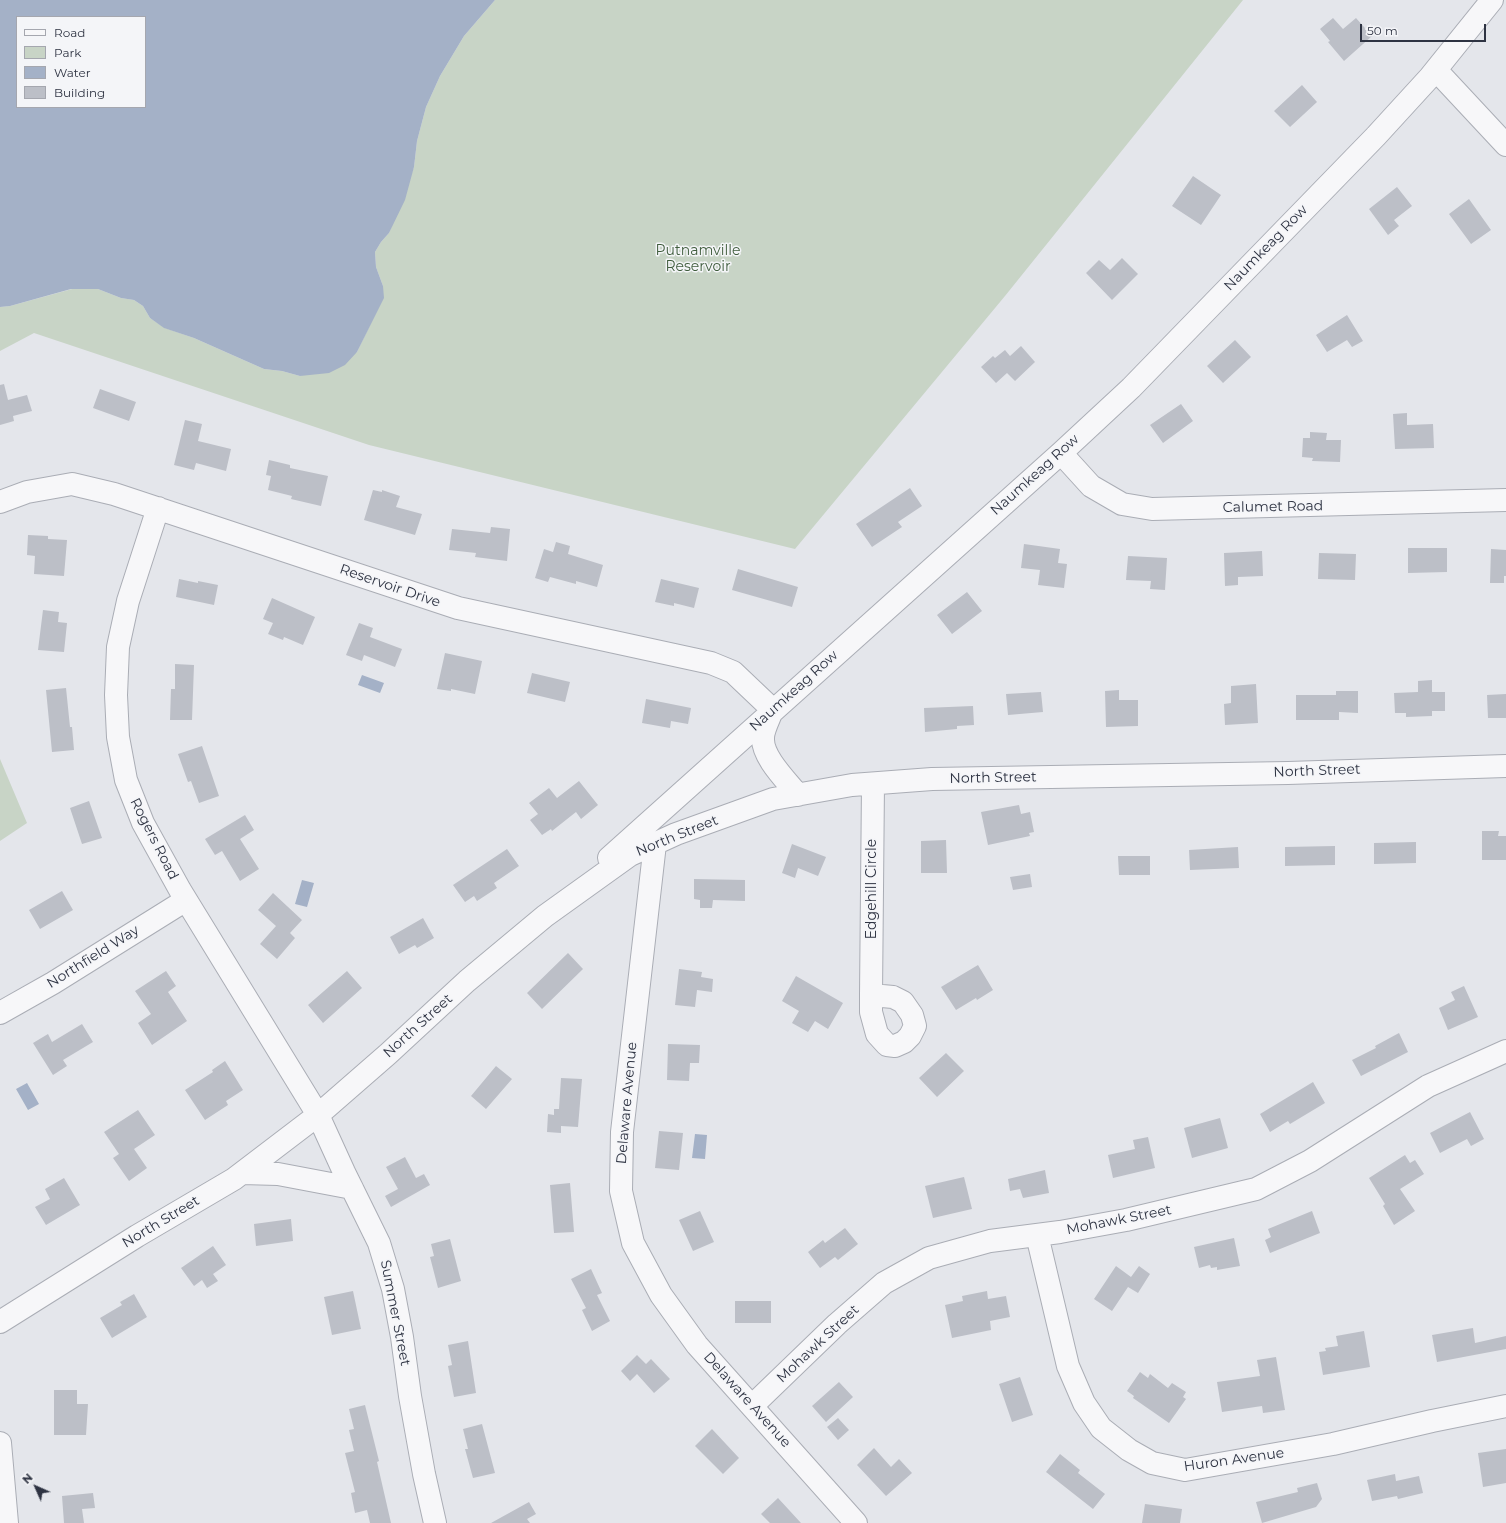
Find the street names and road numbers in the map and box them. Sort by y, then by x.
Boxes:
street label: Naumkeag Row [1221,202,1311,294]
street label: Naumkeag Row [987,431,1083,519]
street label: Calumet Road [1223,498,1323,516]
street label: Reservoir Drive [337,561,443,611]
street label: Naumkeag Row [746,647,842,735]
street label: North Street [1273,761,1361,781]
street label: North Street [949,769,1037,787]
street label: Rogers Road [126,795,182,883]
street label: North Street [633,812,721,860]
street label: Edgehill Circle [864,839,880,939]
street label: Northfield Way [44,922,142,992]
street label: North Street [380,991,456,1061]
street label: Delaware Avenue [613,1041,641,1165]
street label: North Street [119,1192,203,1252]
street label: Mohawk Street [1065,1202,1173,1238]
street label: Summer Street [376,1258,414,1368]
street label: Mohawk Street [773,1302,863,1386]
street label: Delaware Avenue [700,1349,794,1451]
street label: Huron Avenue [1183,1445,1285,1475]

